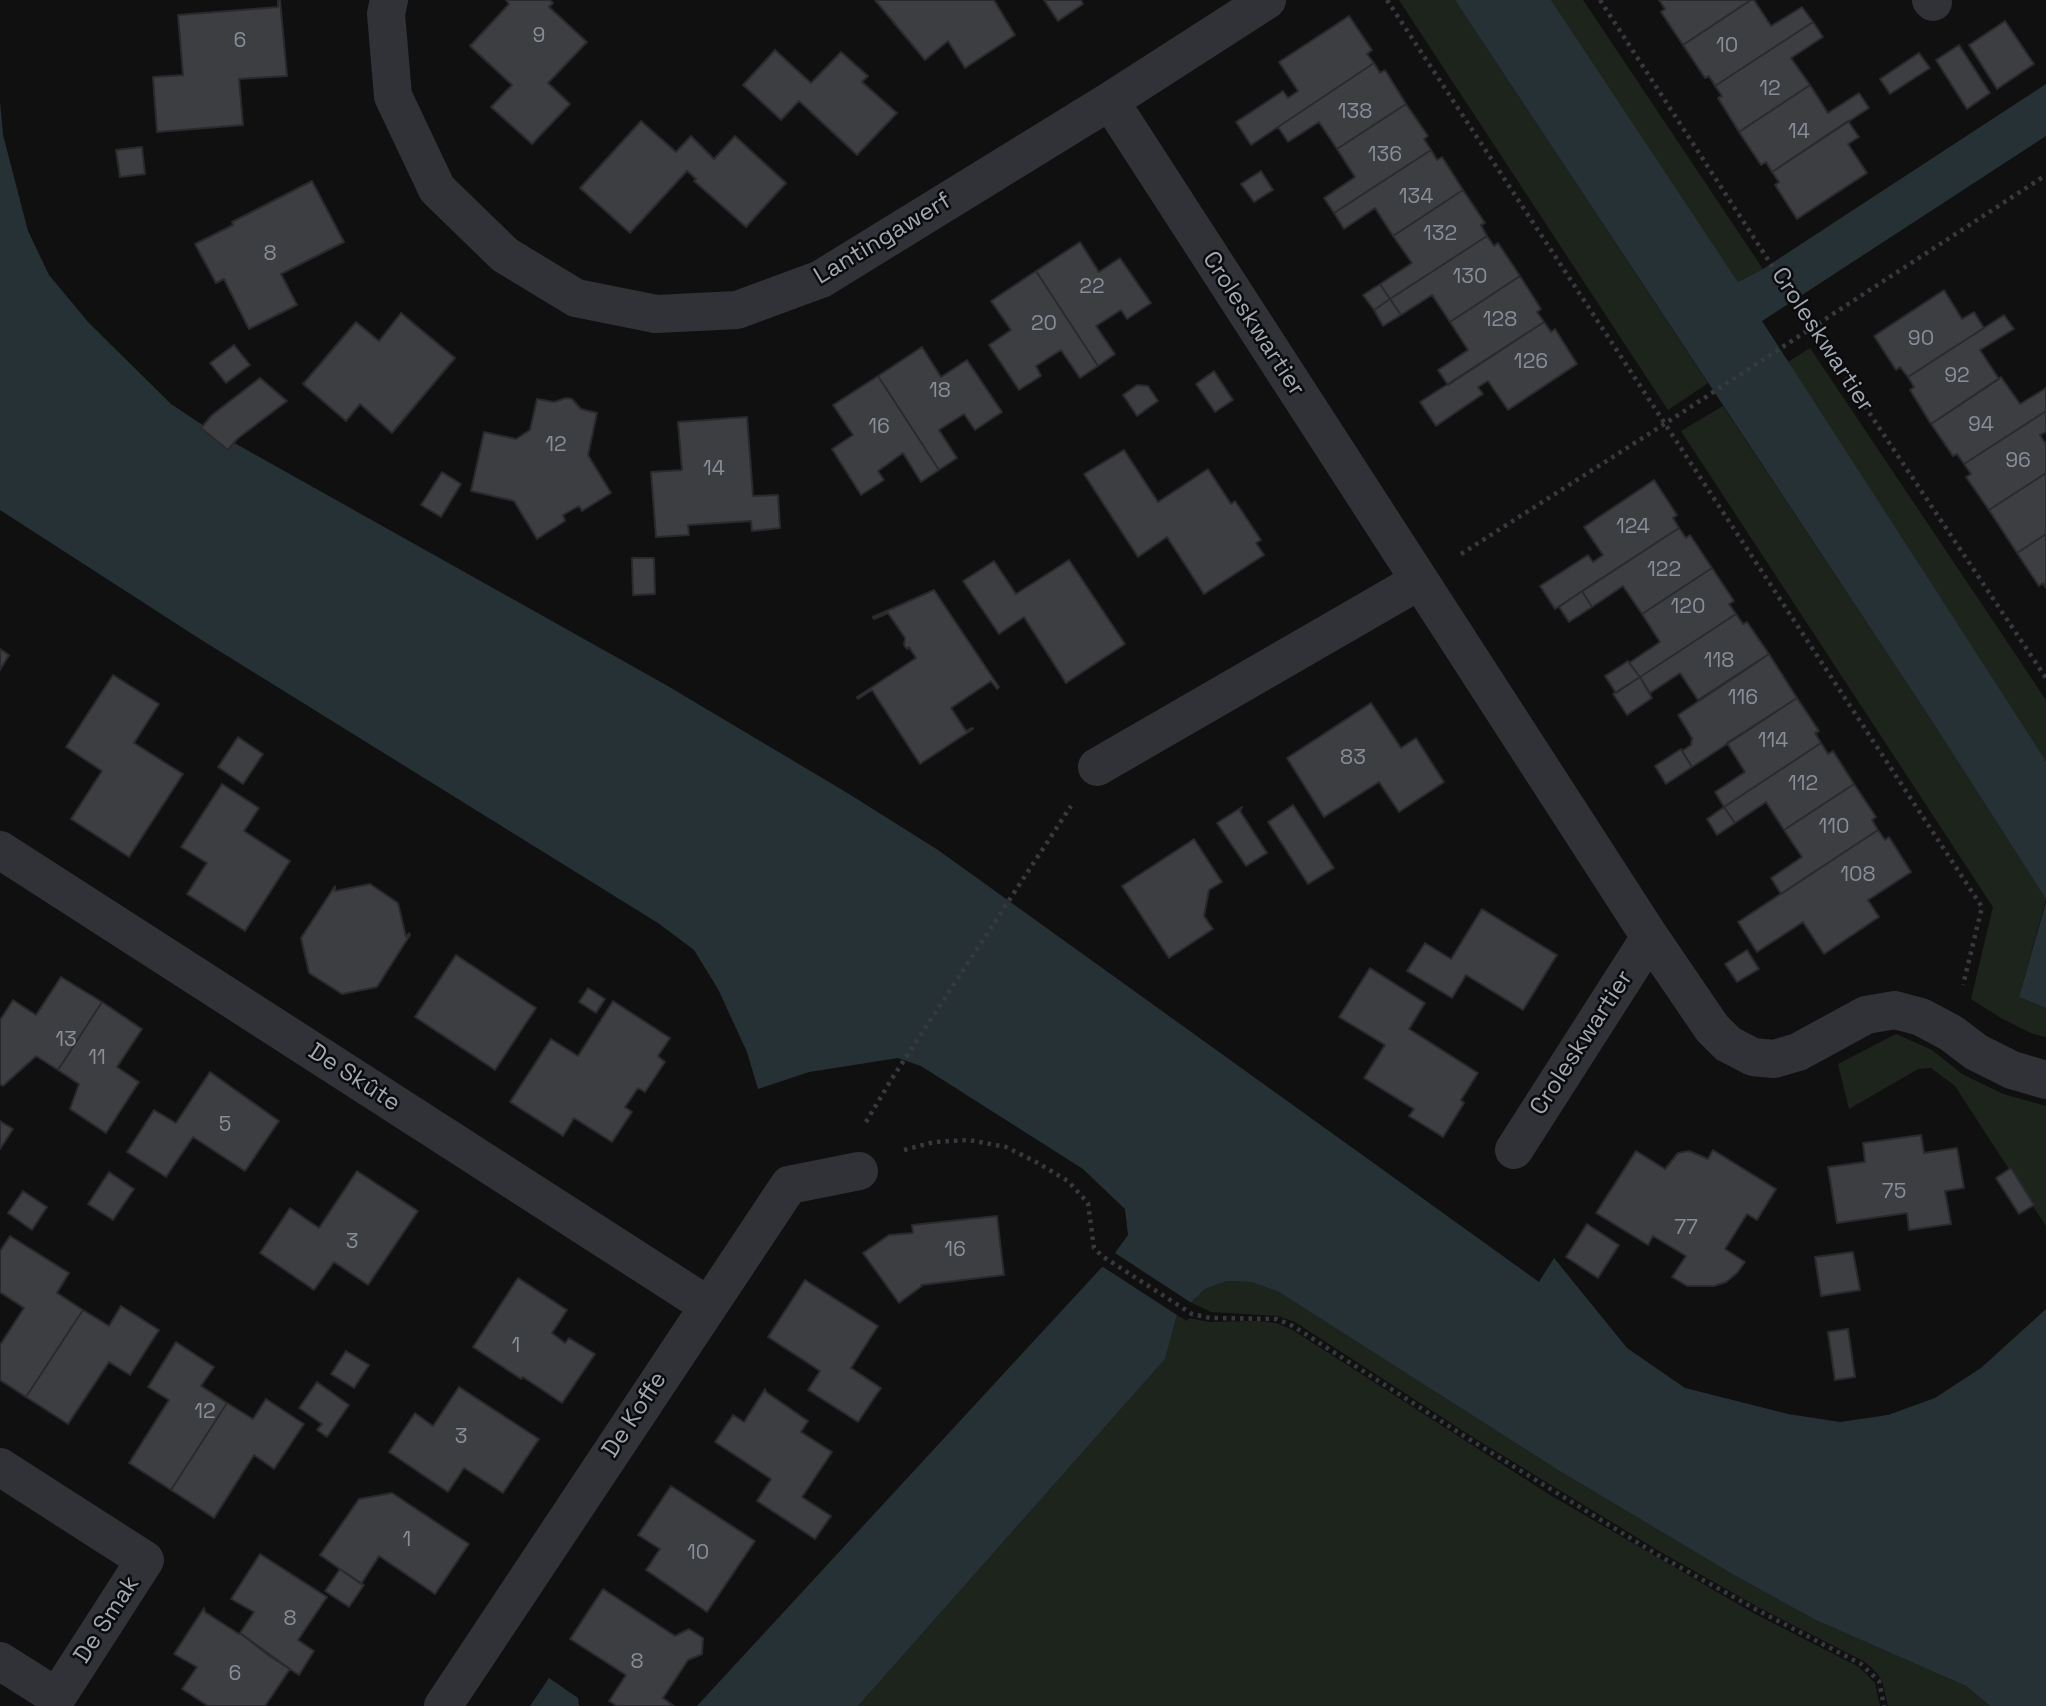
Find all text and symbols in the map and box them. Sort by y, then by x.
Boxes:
house number: 9 [533,23,545,49]
house number: 6 [234,28,246,54]
house number: 10 [1716,33,1738,59]
house number: 12 [1759,76,1781,102]
house number: 138 [1338,99,1372,125]
house number: 14 [1788,119,1810,145]
house number: 136 [1368,142,1402,168]
house number: 134 [1399,184,1433,210]
street label: Lantingawerf [809,187,957,291]
house number: 132 [1423,221,1457,247]
house number: 8 [263,241,277,267]
street label: Croleskwartier [1196,246,1310,402]
street label: Croleskwartier [1765,262,1879,418]
house number: 130 [1453,264,1487,290]
house number: 22 [1079,274,1105,300]
house number: 128 [1483,307,1517,333]
house number: 20 [1031,311,1057,337]
house number: 90 [1908,326,1934,352]
house number: 126 [1514,349,1548,375]
house number: 92 [1944,363,1970,389]
house number: 18 [929,378,951,404]
house number: 94 [1968,412,1994,438]
house number: 16 [868,414,890,440]
house number: 12 [545,432,567,458]
house number: 96 [2005,448,2031,474]
house number: 14 [703,456,725,482]
house number: 124 [1616,514,1650,540]
house number: 122 [1647,557,1681,583]
house number: 120 [1671,594,1705,620]
house number: 118 [1704,648,1734,674]
house number: 116 [1728,685,1758,711]
house number: 114 [1758,728,1788,754]
house number: 83 [1340,745,1366,771]
house number: 112 [1788,771,1818,797]
house number: 110 [1818,814,1850,840]
house number: 108 [1840,862,1876,888]
street label: Croleskwartier [1525,965,1639,1121]
house number: 13 [55,1027,77,1053]
street label: De Skûte [303,1038,405,1118]
house number: 11 [88,1045,106,1071]
house number: 5 [219,1112,231,1138]
house number: 75 [1882,1179,1906,1205]
house number: 77 [1674,1215,1698,1241]
house number: 3 [346,1229,358,1255]
house number: 16 [944,1237,966,1263]
house number: 1 [512,1333,520,1359]
street label: De Koffe [597,1367,673,1463]
house number: 12 [194,1399,216,1425]
house number: 3 [455,1424,467,1450]
house number: 1 [403,1527,411,1553]
house number: 10 [687,1540,709,1566]
street label: De Smak [68,1571,146,1669]
house number: 8 [283,1606,297,1632]
house number: 8 [630,1649,644,1675]
house number: 6 [229,1661,241,1687]

